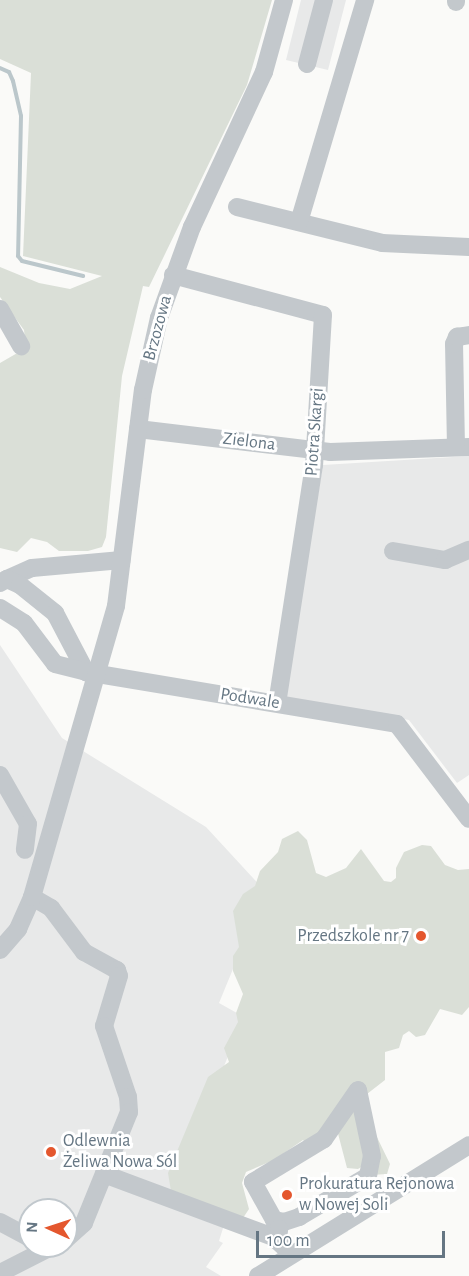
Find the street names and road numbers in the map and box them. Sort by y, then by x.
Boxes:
street label: Brzozowa [139,293,177,363]
street label: Piotra Skargi [301,387,329,477]
street label: Zielona [221,428,277,456]
street label: Podwale [219,684,281,714]

